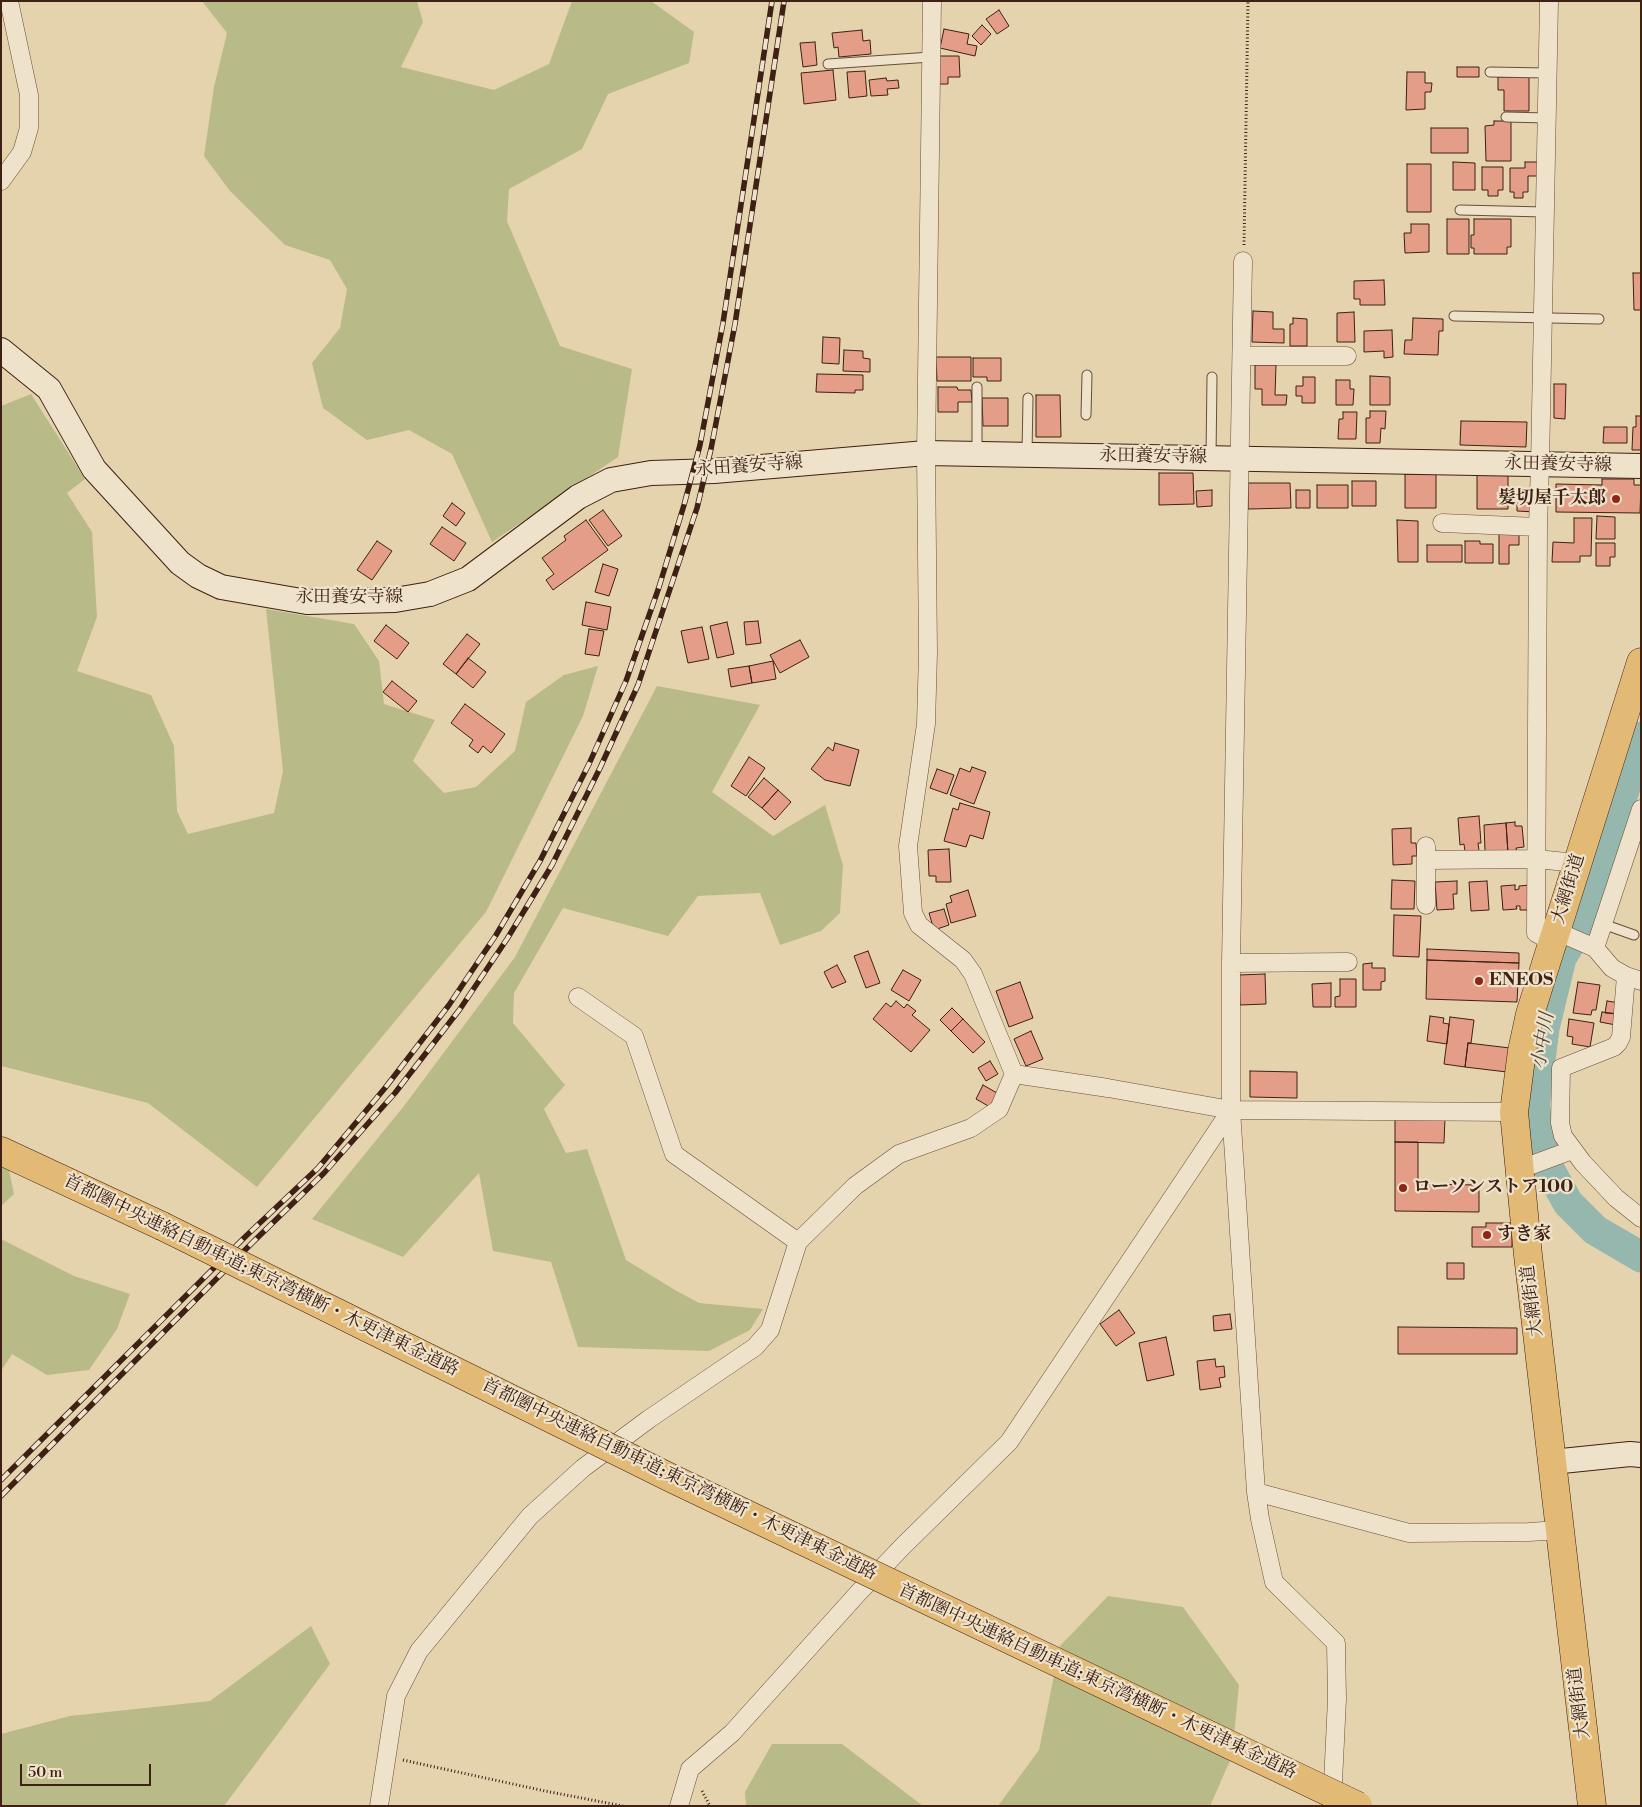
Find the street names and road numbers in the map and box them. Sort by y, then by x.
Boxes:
street label: 永田養安寺線 [1099,445,1207,469]
street label: 永田養安寺線 [694,452,804,482]
street label: 永田養安寺線 [1504,453,1612,477]
street label: 永田養安寺線 [295,587,403,609]
street label: 大網街道 [1548,851,1590,927]
street label: 首都圏中央連絡自動車道;東京湾横断・木更津東金道路 [60,1171,462,1381]
street label: 大網街道 [1518,1264,1548,1338]
street label: 首都圏中央連絡自動車道;東京湾横断・木更津東金道路 [478,1375,880,1585]
street label: 首都圏中央連絡自動車道;東京湾横断・木更津東金道路 [894,1580,1300,1784]
street label: 大網街道 [1565,1666,1595,1740]

